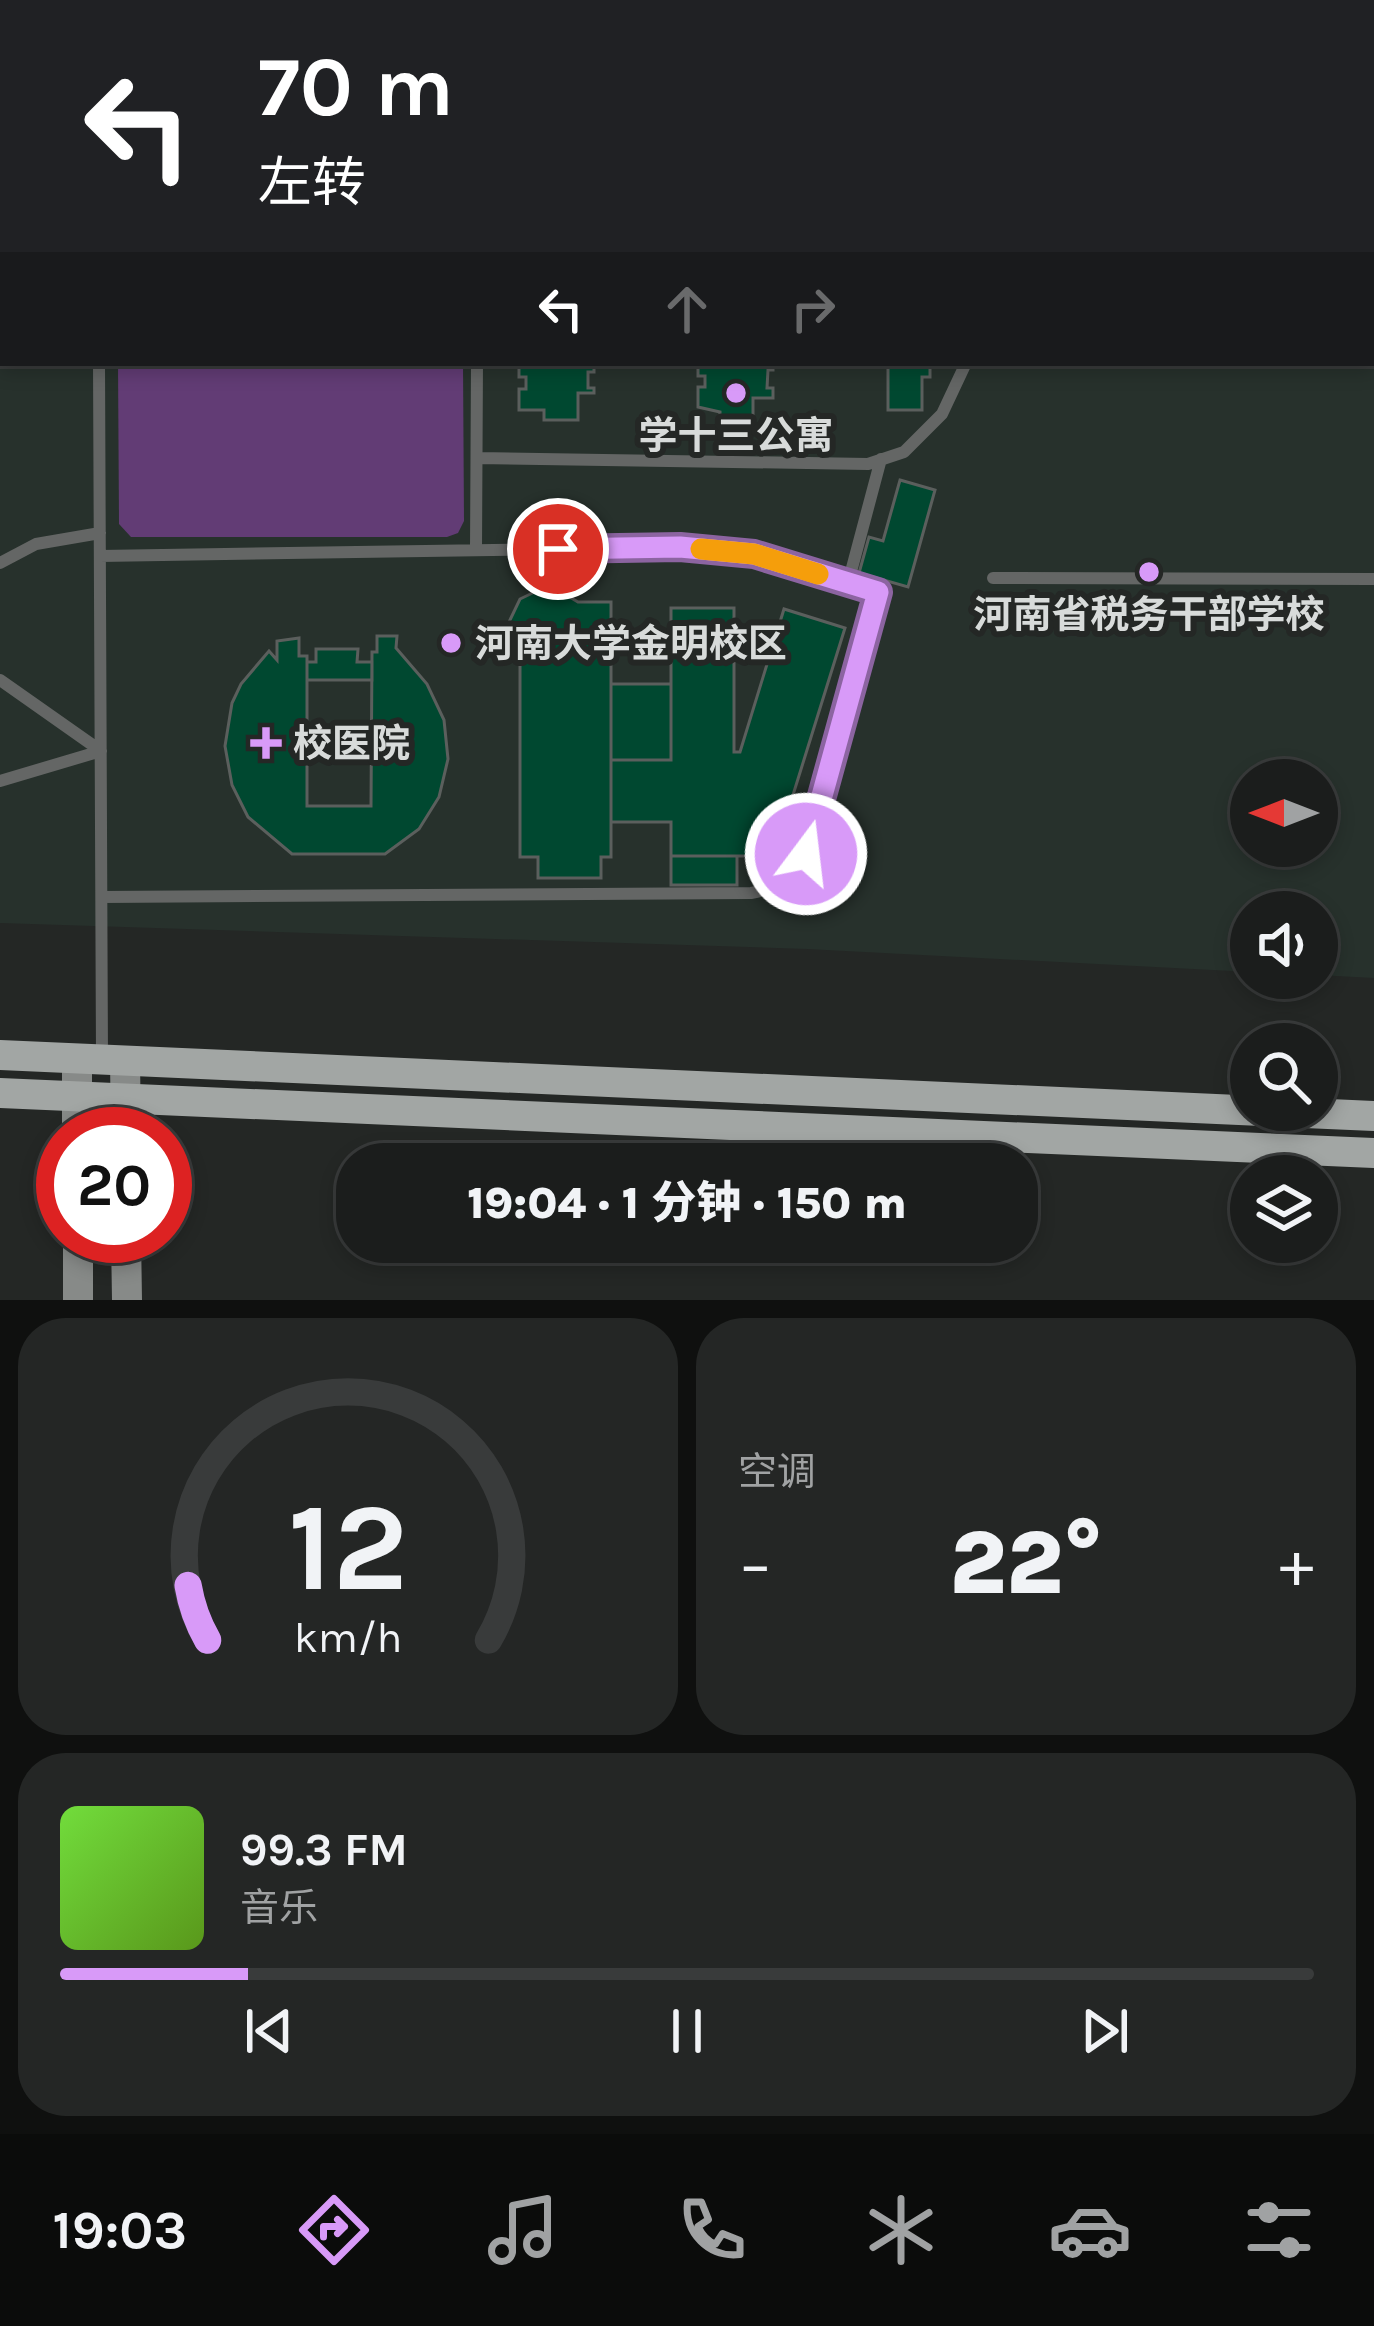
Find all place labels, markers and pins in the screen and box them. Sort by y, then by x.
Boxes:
marker: 学十三公寓 [723,380,749,406]
place label: 学十三公寓 [638,413,834,459]
pin [507,498,609,600]
marker: 河南省税务干部学校 [1136,559,1162,585]
place label: 河南省税务干部学校 [973,592,1325,638]
place label: 河南大学金明校区 [475,621,787,667]
marker: 河南大学金明校区 [438,630,464,656]
place label: 校医院 [293,721,410,767]
marker: 校医院 [250,727,282,759]

